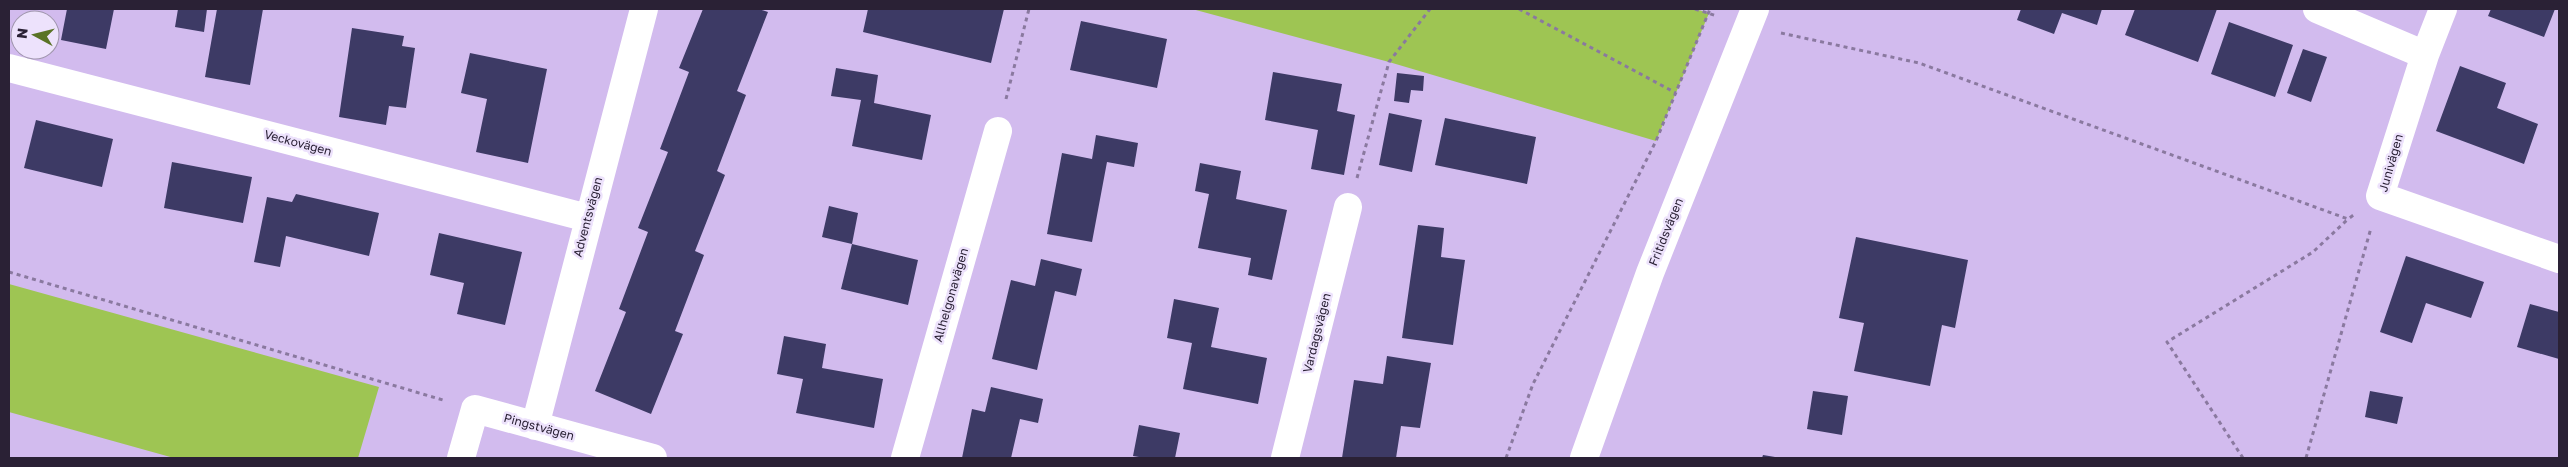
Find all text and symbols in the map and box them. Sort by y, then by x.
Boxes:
north arrow [10,10,60,60]
text: N [13,27,31,40]
street label: Veckovägen [263,126,334,159]
street label: Junivägen [2375,132,2406,194]
street label: Adventsvägen [570,175,605,258]
street label: Fritidsvägen [1645,196,1686,268]
street label: Allhelgonavägen [930,246,971,344]
street label: Vardagsvägen [1299,292,1334,374]
street label: Pingstvägen [502,410,576,443]

